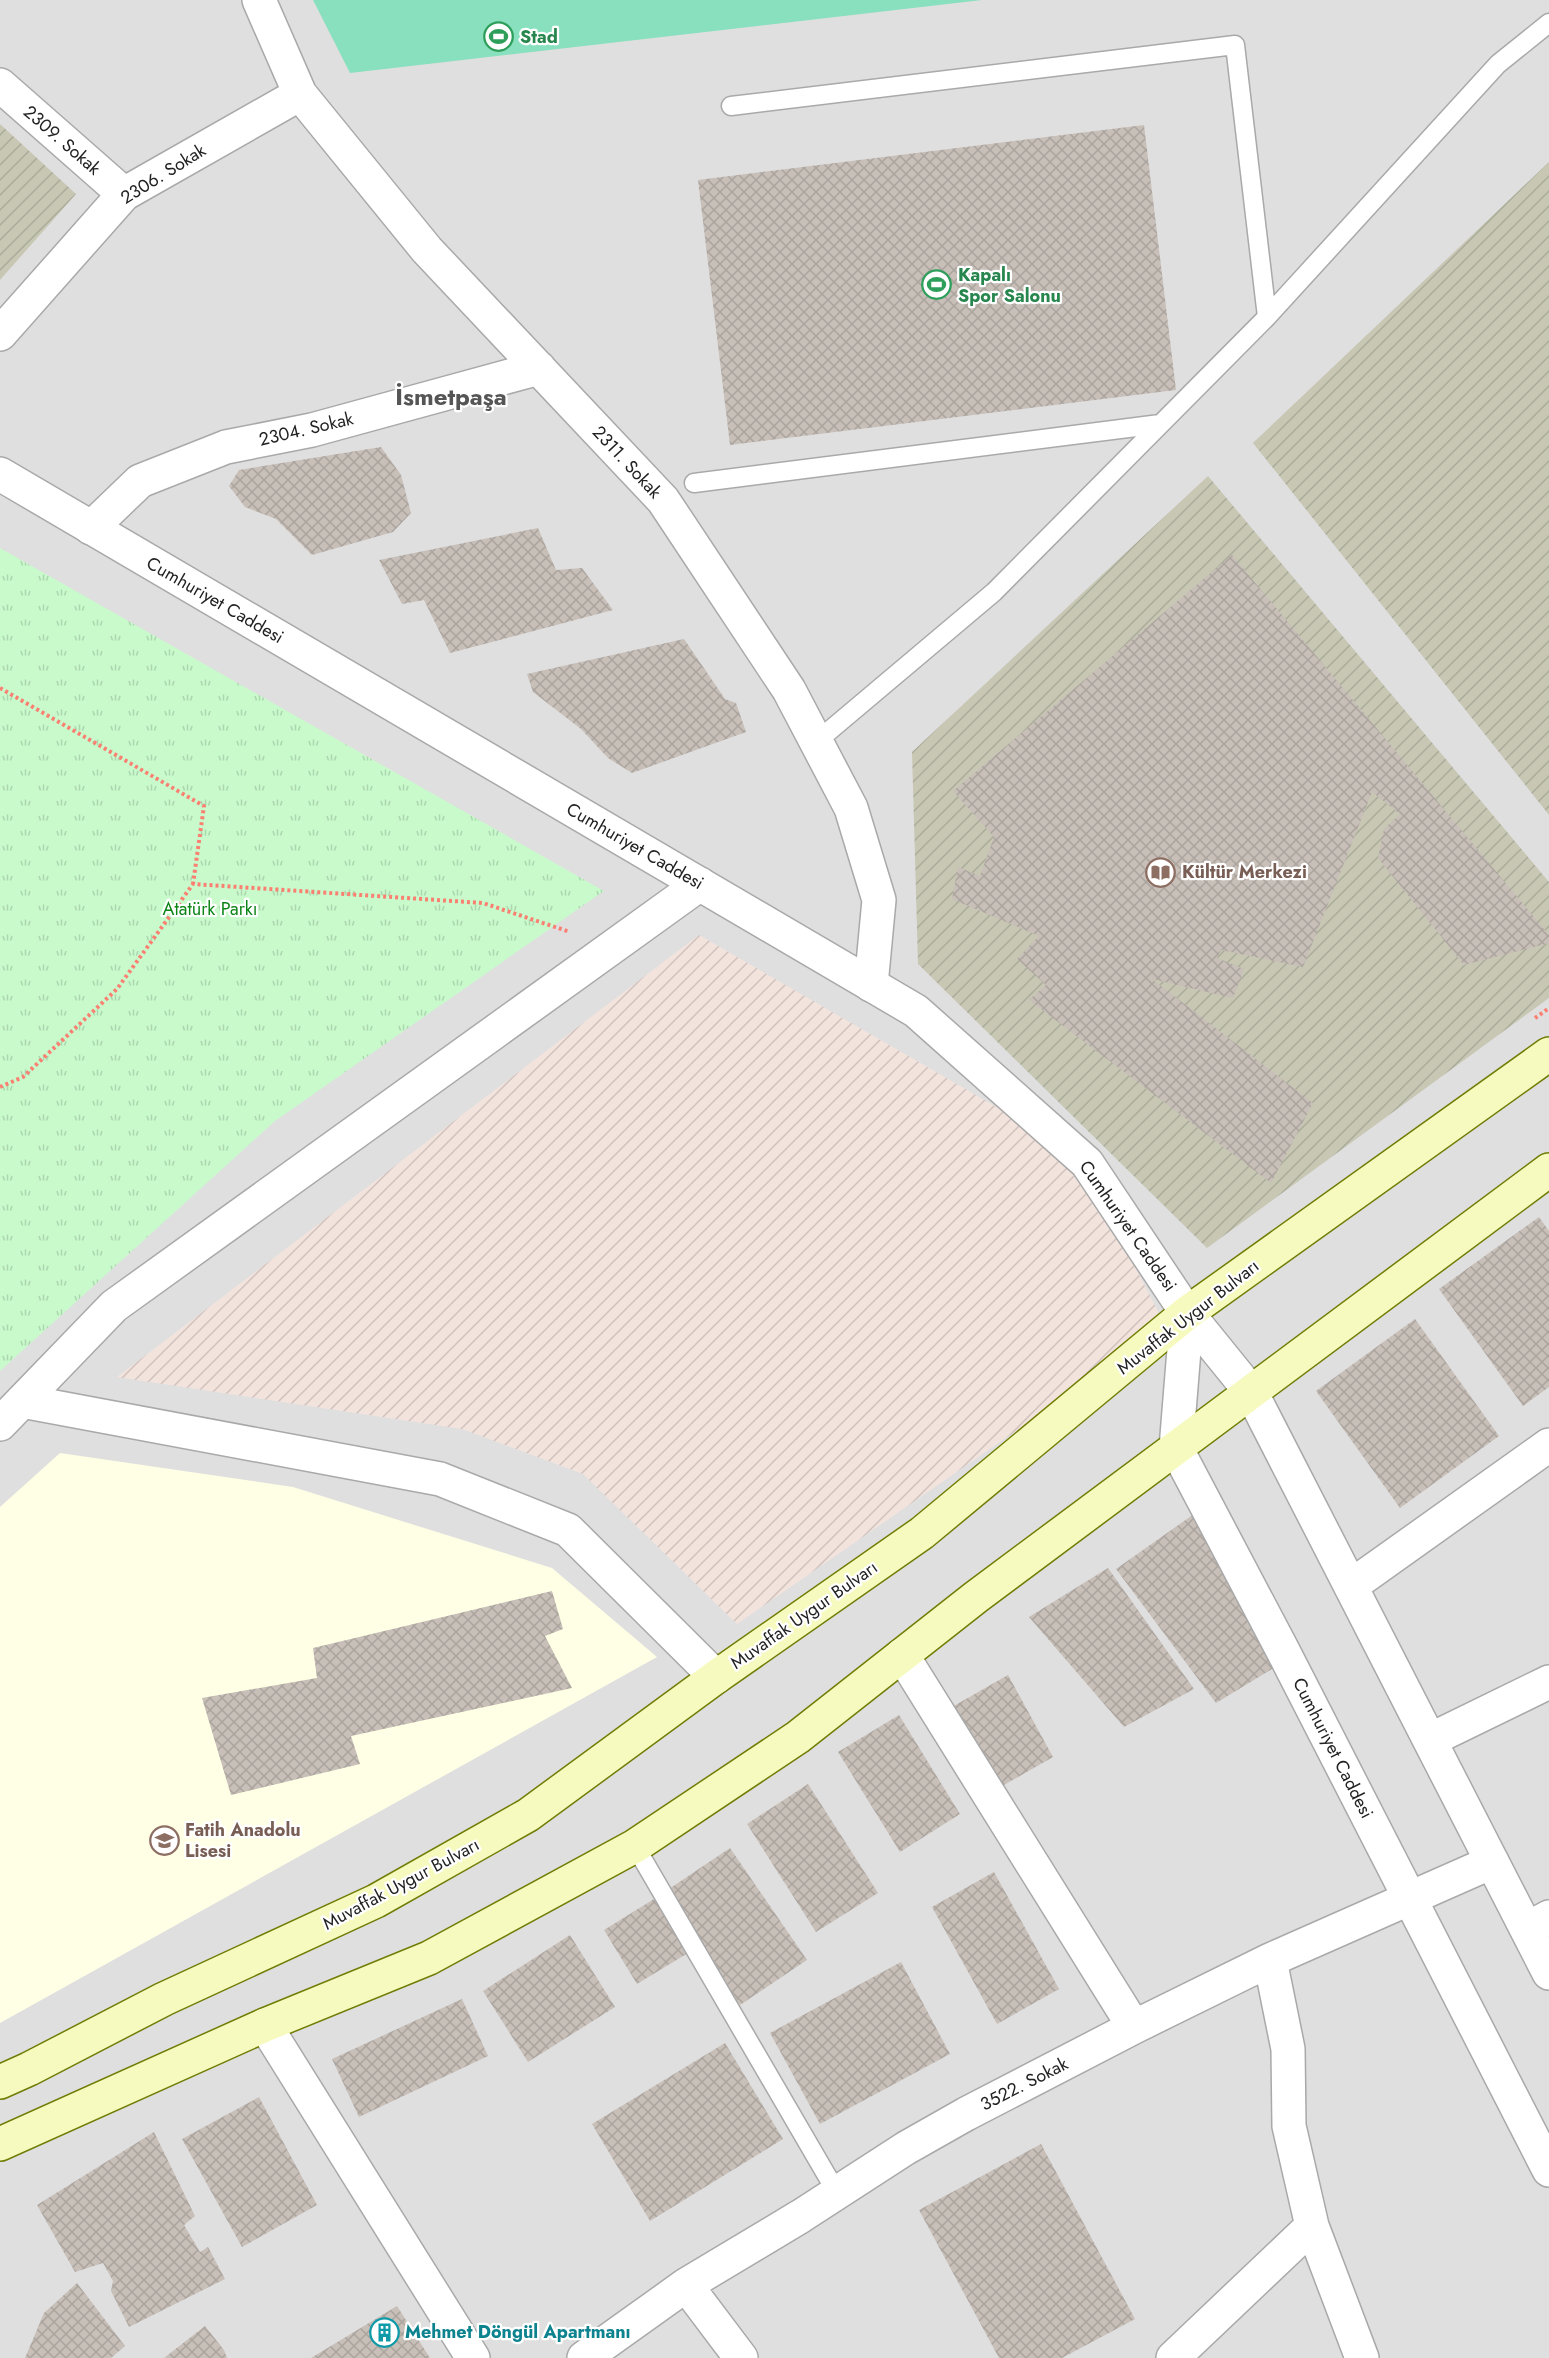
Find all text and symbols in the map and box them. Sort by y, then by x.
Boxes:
sports icon: Stad [483,21,515,53]
place label: Stad [520,24,558,50]
street label: 2309. Sokak [18,99,106,181]
street label: 2306. Sokak [115,137,211,211]
place label: Kapalı Spor Salonu [958,262,1061,309]
sports icon: Kapalı Spor Salonu [921,269,953,301]
district label: İsmetpaşa [395,379,507,414]
street label: 2304. Sokak [256,405,356,453]
street label: 2311. Sokak [586,420,668,504]
street label: Cumhuriyet Caddesi [141,550,289,650]
street label: Cumhuriyet Caddesi [561,796,709,896]
library icon: Kültür Merkezi [1145,856,1177,888]
place label: Kültür Merkezi [1182,859,1307,885]
park label: Atatürk Parkı [163,896,257,922]
street label: Cumhuriyet Caddesi [1073,1155,1183,1297]
street label: Muvaffak Uygur Bulvarı [1111,1253,1265,1381]
street label: Muvaffak Uygur Bulvarı [725,1554,883,1676]
street label: Cumhuriyet Caddesi [1286,1673,1380,1823]
place label: Fatih Anadolu Lisesi [185,1817,301,1864]
school or university icon: Fatih Anadolu Lisesi [148,1824,180,1856]
street label: Muvaffak Uygur Bulvarı [318,1832,484,1936]
street label: 3522. Sokak [976,2051,1072,2117]
building icon: Mehmet Döngül Apartmanı [368,2316,400,2348]
place label: Mehmet Döngül Apartmanı [405,2319,631,2345]

